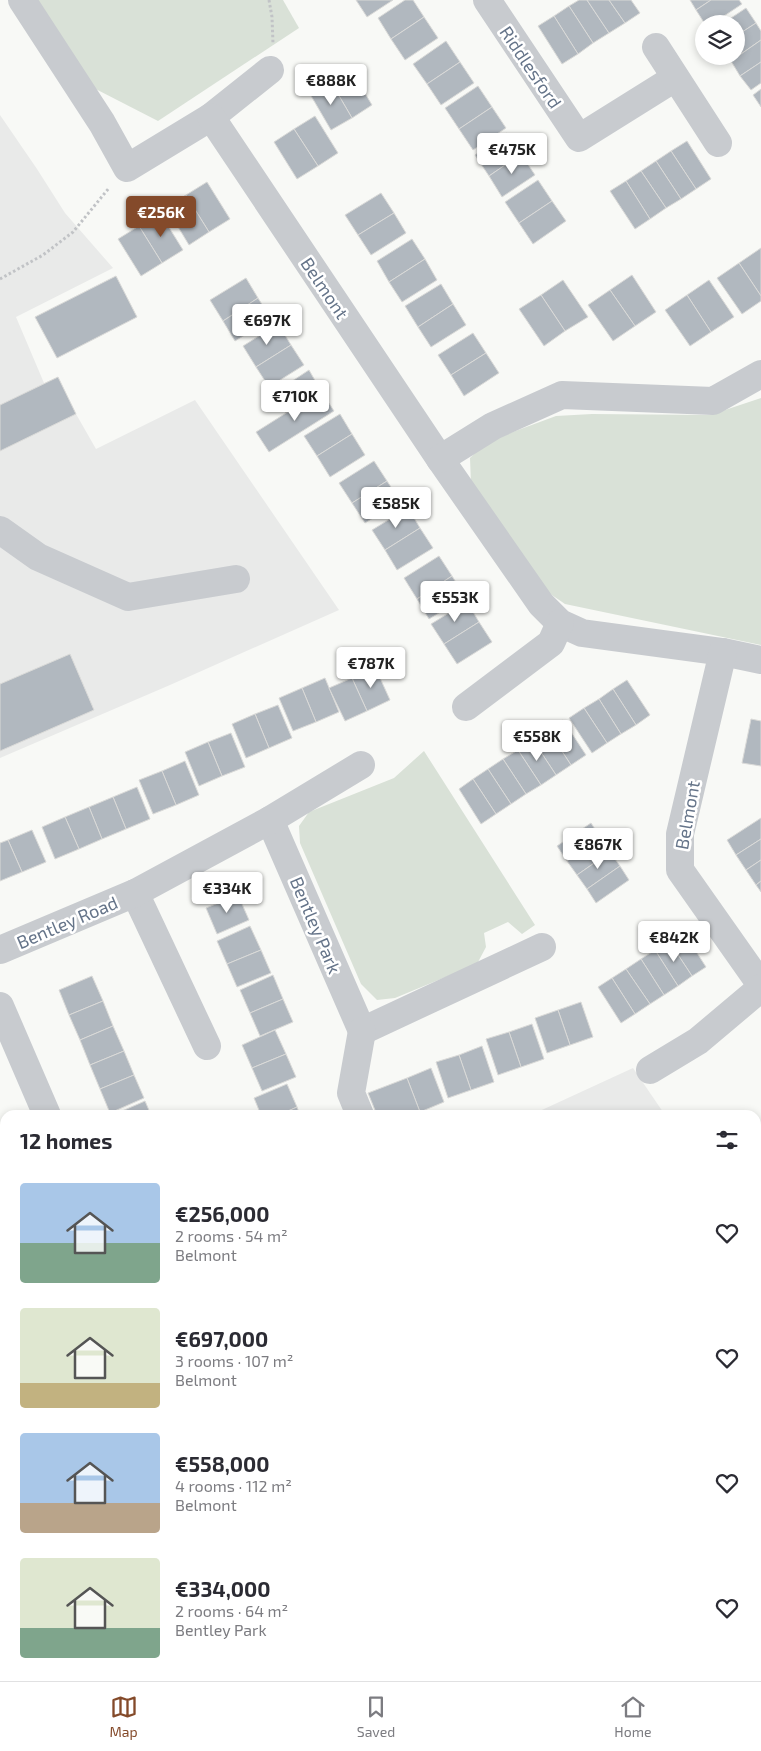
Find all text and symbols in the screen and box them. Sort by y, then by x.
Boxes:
map controls [695,15,745,65]
button: layers [695,15,745,65]
street label: Riddlesford [495,22,567,112]
pin: €888K [296,64,366,106]
text: €888K [306,70,356,89]
pin: €475K [477,132,547,175]
text: €475K [488,139,536,158]
pin: €256K [126,196,196,238]
text: €256K [137,202,185,221]
street label: Belmont [296,253,354,323]
pin: €697K [232,304,302,346]
text: €697K [243,310,291,329]
pin: €710K [260,380,330,422]
text: €710K [272,386,318,405]
pin: €585K [361,486,431,529]
text: €585K [372,493,420,512]
pin: €553K [420,580,490,623]
text: €553K [431,587,479,606]
pin: €787K [336,646,406,689]
text: €787K [347,653,395,672]
pin: €558K [502,720,572,762]
text: €558K [513,726,561,745]
street label: Belmont [670,779,704,851]
pin: €867K [563,828,633,870]
text: €867K [574,834,622,853]
pin: €334K [192,872,262,914]
street label: Bentley Park [286,873,346,977]
text: €334K [203,878,251,897]
street label: Bentley Road [13,891,121,953]
pin: €842K [639,920,709,963]
text: €842K [649,927,699,946]
icon: filters [713,1126,741,1154]
text: 12 homes [20,1128,112,1153]
text: €256,000 [175,1201,270,1226]
icon: home [60,1203,120,1263]
icon: heart [713,1219,741,1247]
text: 2 rooms · 54 m² [175,1226,288,1245]
text: Belmont [175,1245,237,1264]
text: €697,000 [175,1326,268,1351]
icon: home [60,1328,120,1388]
icon: heart [713,1344,741,1372]
text: 3 rooms · 107 m² [175,1351,293,1370]
text: Belmont [175,1370,237,1389]
text: €558,000 [175,1451,270,1476]
icon: home [60,1453,120,1513]
icon: heart [713,1469,741,1497]
text: 4 rooms · 112 m² [175,1476,292,1495]
text: Belmont [175,1495,237,1514]
text: €334,000 [175,1576,271,1601]
icon: home [60,1578,120,1638]
icon: heart [713,1594,741,1622]
text: 2 rooms · 64 m² [175,1601,288,1620]
text: Bentley Park [175,1620,267,1639]
tab: Map [110,1693,138,1740]
tab: Saved [357,1693,395,1740]
tab: Home [614,1693,651,1740]

